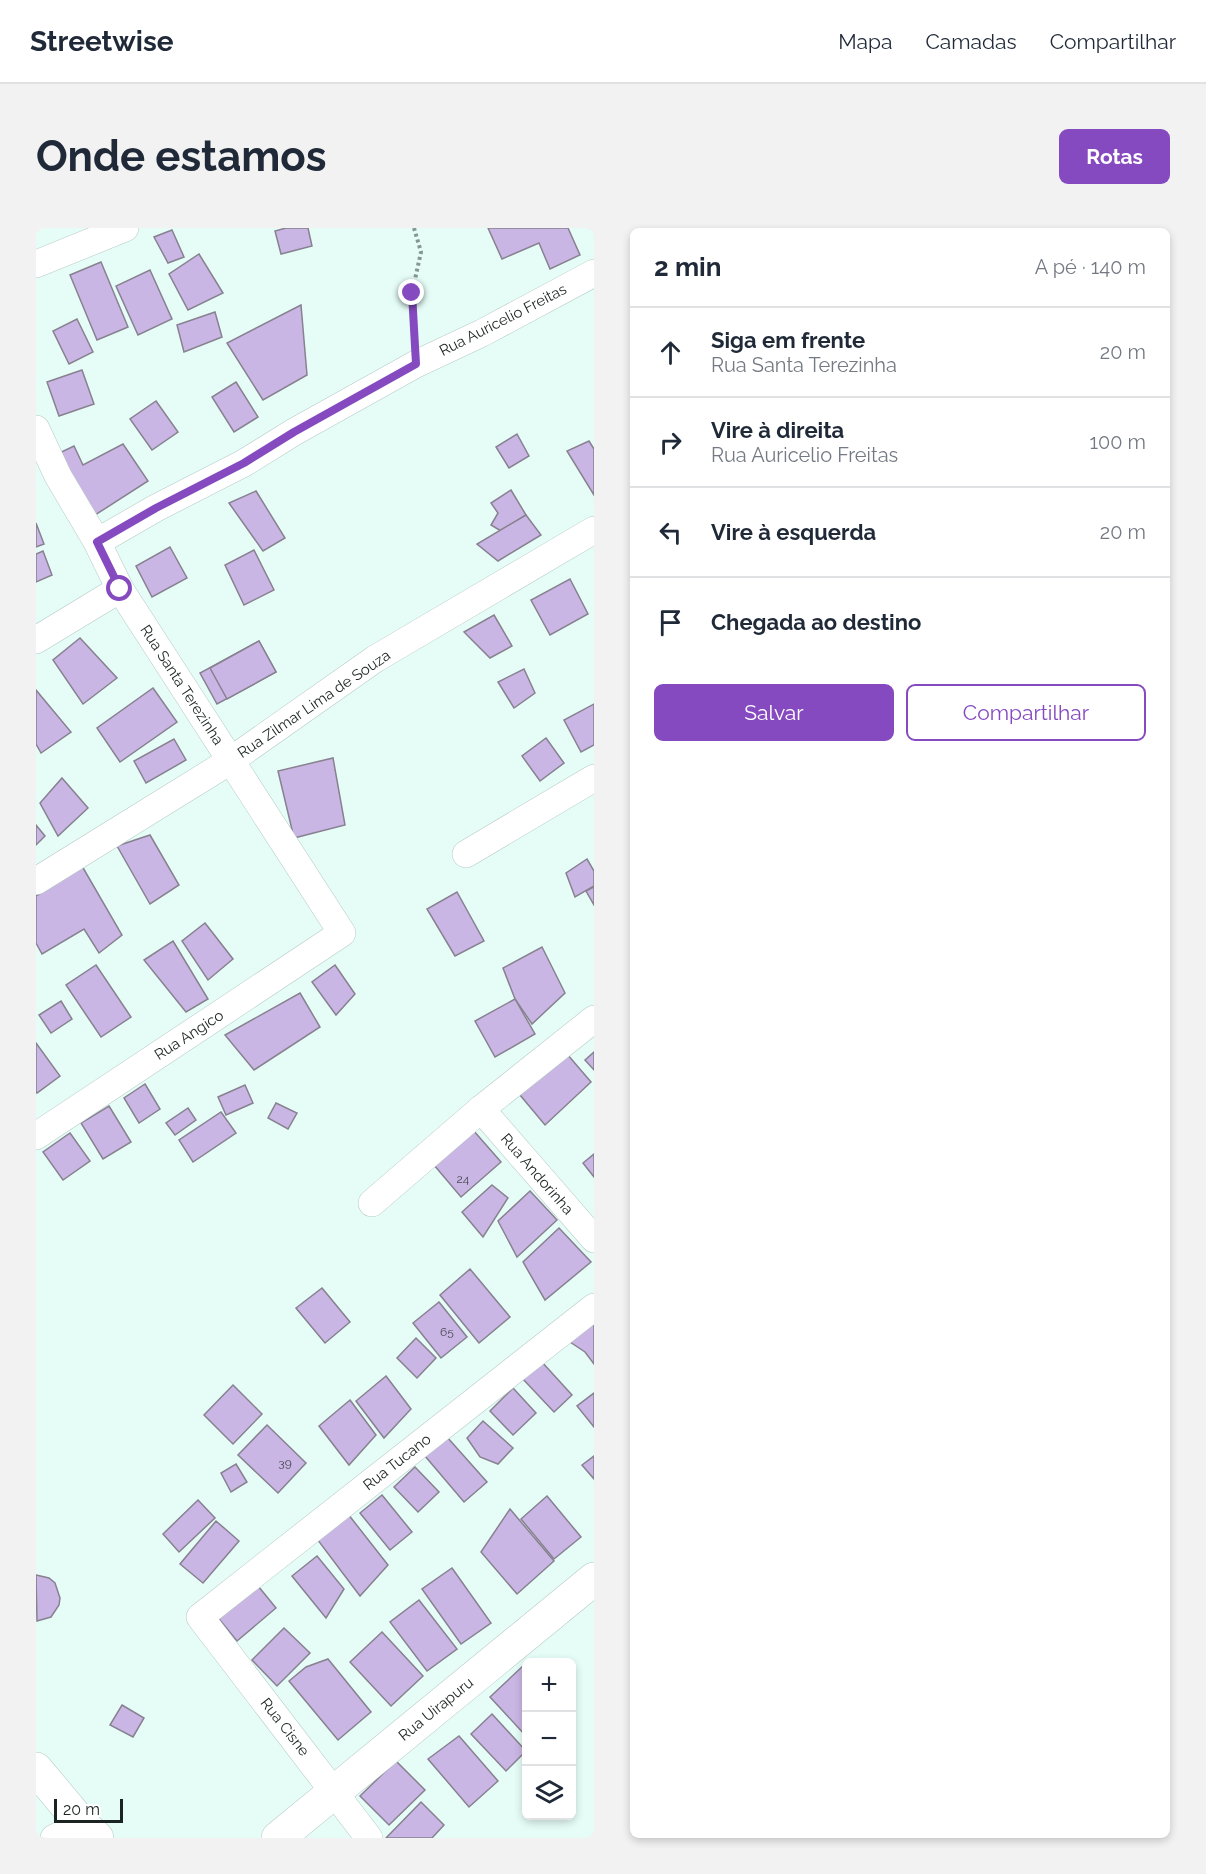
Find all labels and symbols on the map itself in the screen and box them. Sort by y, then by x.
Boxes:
route end [398,279,424,305]
street label: Rua Auricelio Freitas [436,280,570,360]
route start [106,575,132,601]
street label: Rua Santa Terezinha [136,622,228,748]
street label: Rua Zilmar Lima de Souza [234,646,394,762]
street label: Rua Angico [151,1006,227,1064]
street label: Rua Andorinha [497,1130,577,1218]
house number: 24 [457,1172,470,1186]
house number: 65 [440,1325,454,1339]
street label: Rua Tucano [360,1430,435,1494]
house number: 39 [278,1456,292,1470]
street label: Rua Uirapuru [395,1673,477,1745]
street label: Rua Cisne [257,1694,313,1760]
scale bar [54,1796,123,1824]

